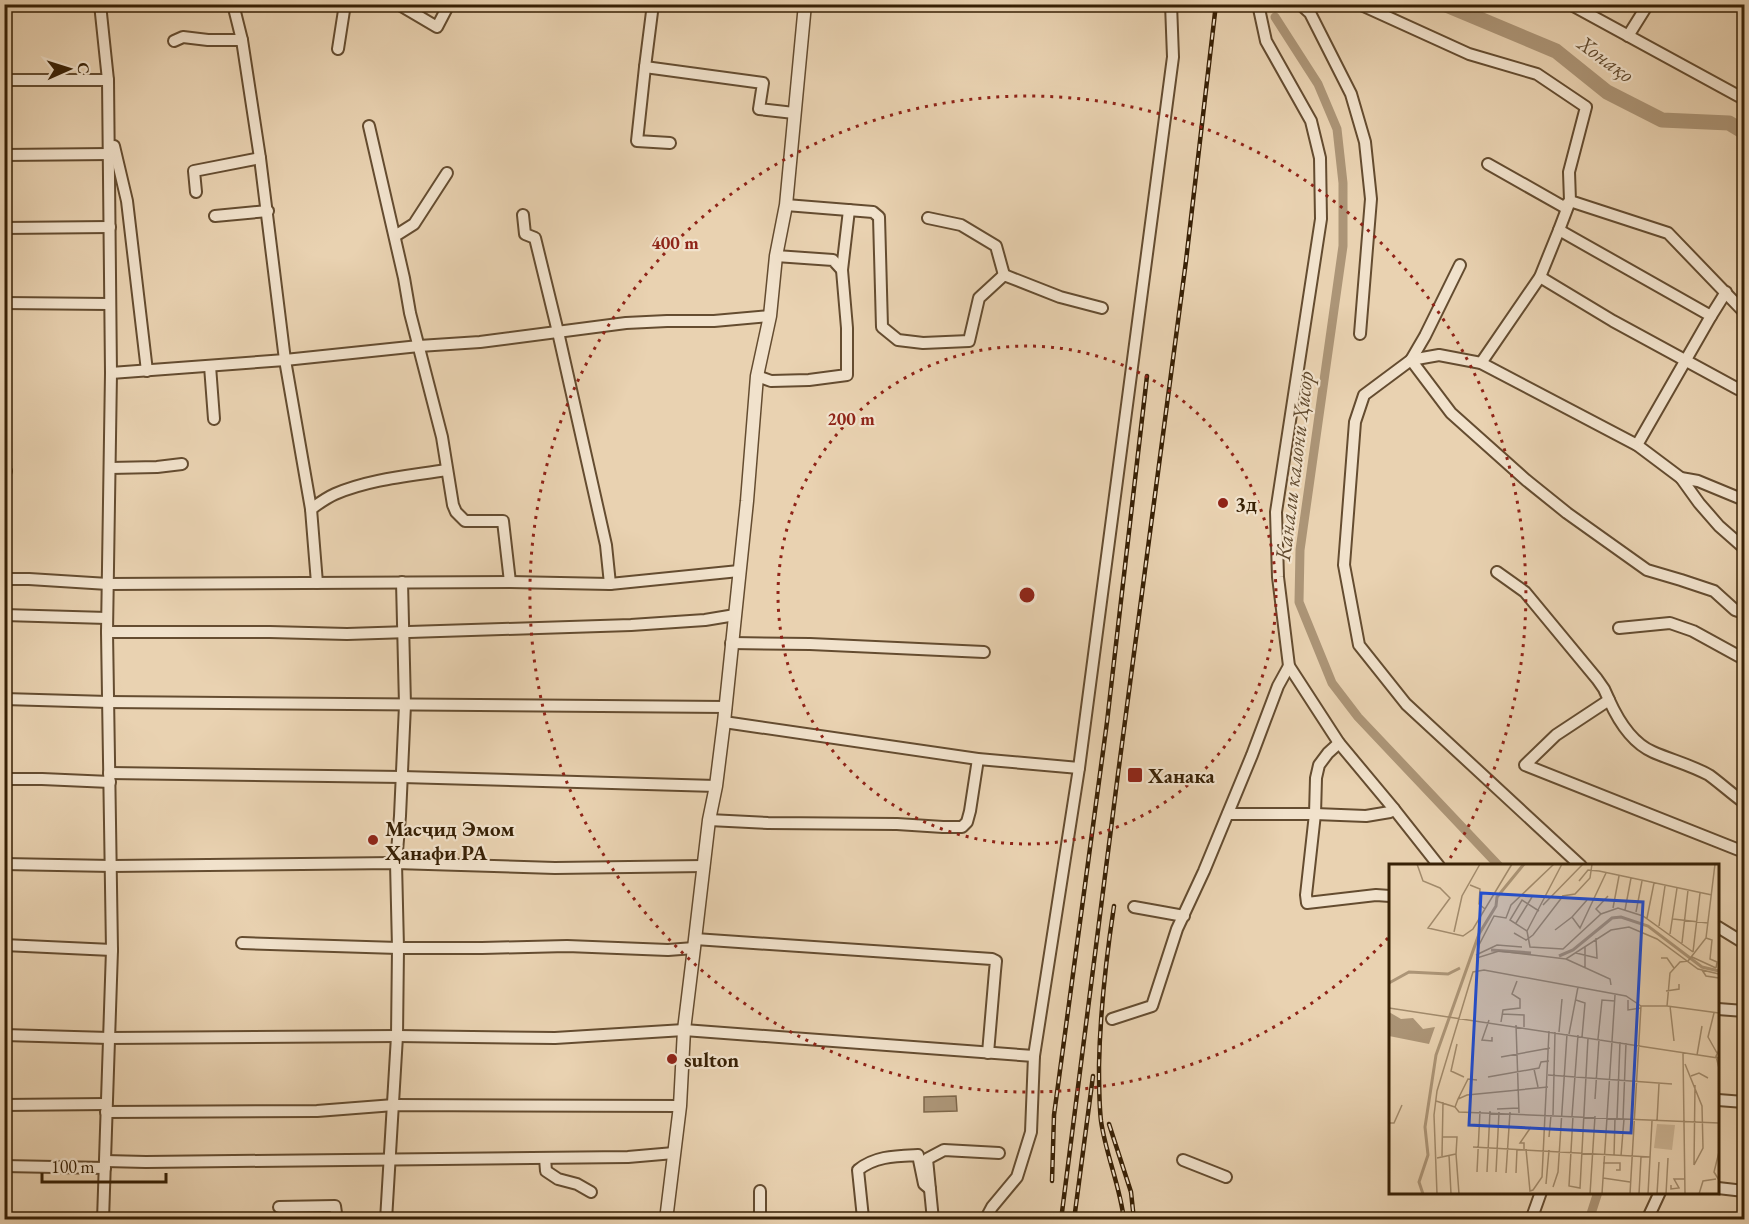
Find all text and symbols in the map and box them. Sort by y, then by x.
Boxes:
water label: Хонақо [1570,28,1640,89]
north arrow [39,39,99,99]
text: С [73,62,94,74]
text: 400 m [651,231,699,254]
water label: Канали калони Ҳисор [1268,369,1320,563]
text: 200 m [827,407,875,430]
place label: 3д [1235,490,1257,517]
marker: 3д [1216,496,1230,510]
centre of rings [1017,585,1037,605]
place label: Ханака [1147,762,1216,789]
marker: Ханака [1126,766,1144,784]
place label: Масҷид Эмом Ҳанафи РА [384,815,515,866]
marker: Масҷид Эмом Ҳанафи РА [366,833,380,847]
inset map [1389,864,1719,1194]
place label: sulton [684,1046,739,1073]
marker: sulton [665,1052,679,1066]
scale bar [42,1146,166,1184]
text: 100 m [51,1155,95,1178]

